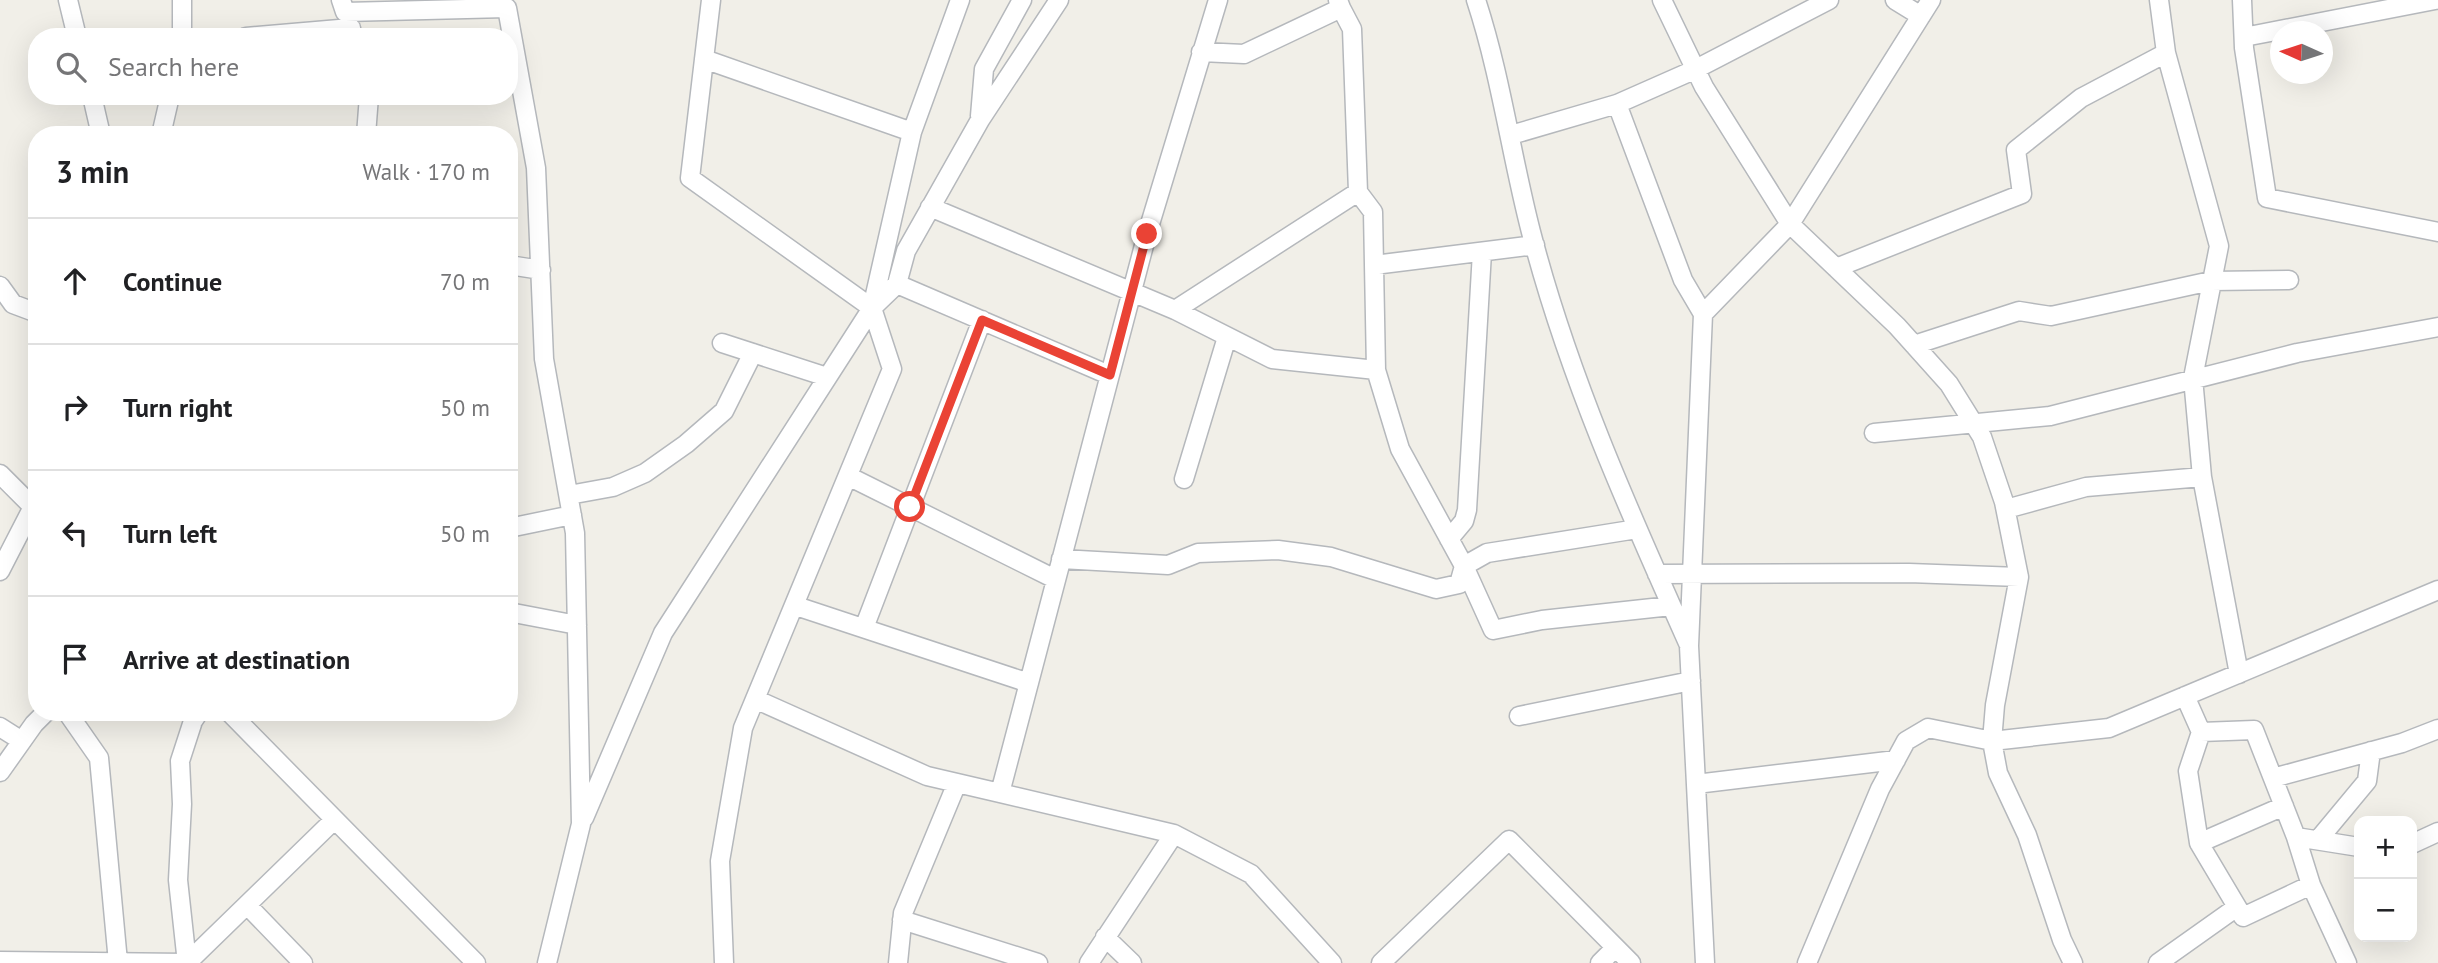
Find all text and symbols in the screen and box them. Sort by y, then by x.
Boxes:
north arrow [2270,21,2333,84]
search box [28,28,518,105]
icon: search [52,48,90,86]
text: Search here [108,50,239,83]
text: 3 min [56,152,129,191]
text: Walk · 170 m [363,157,490,186]
route end [1131,218,1162,249]
icon: ahead [56,262,94,300]
text: Continue [123,265,222,298]
text: 70 m [440,267,490,296]
icon: right [56,388,94,426]
text: Turn right [123,391,232,424]
text: 50 m [440,393,490,422]
route start [894,491,925,522]
icon: left [56,514,94,552]
text: Turn left [123,517,217,550]
text: 50 m [440,519,490,548]
icon: arrive [56,640,94,678]
text: Arrive at destination [123,643,350,676]
map controls [2354,816,2417,942]
button: + [2354,816,2417,879]
button: − [2354,879,2417,942]

